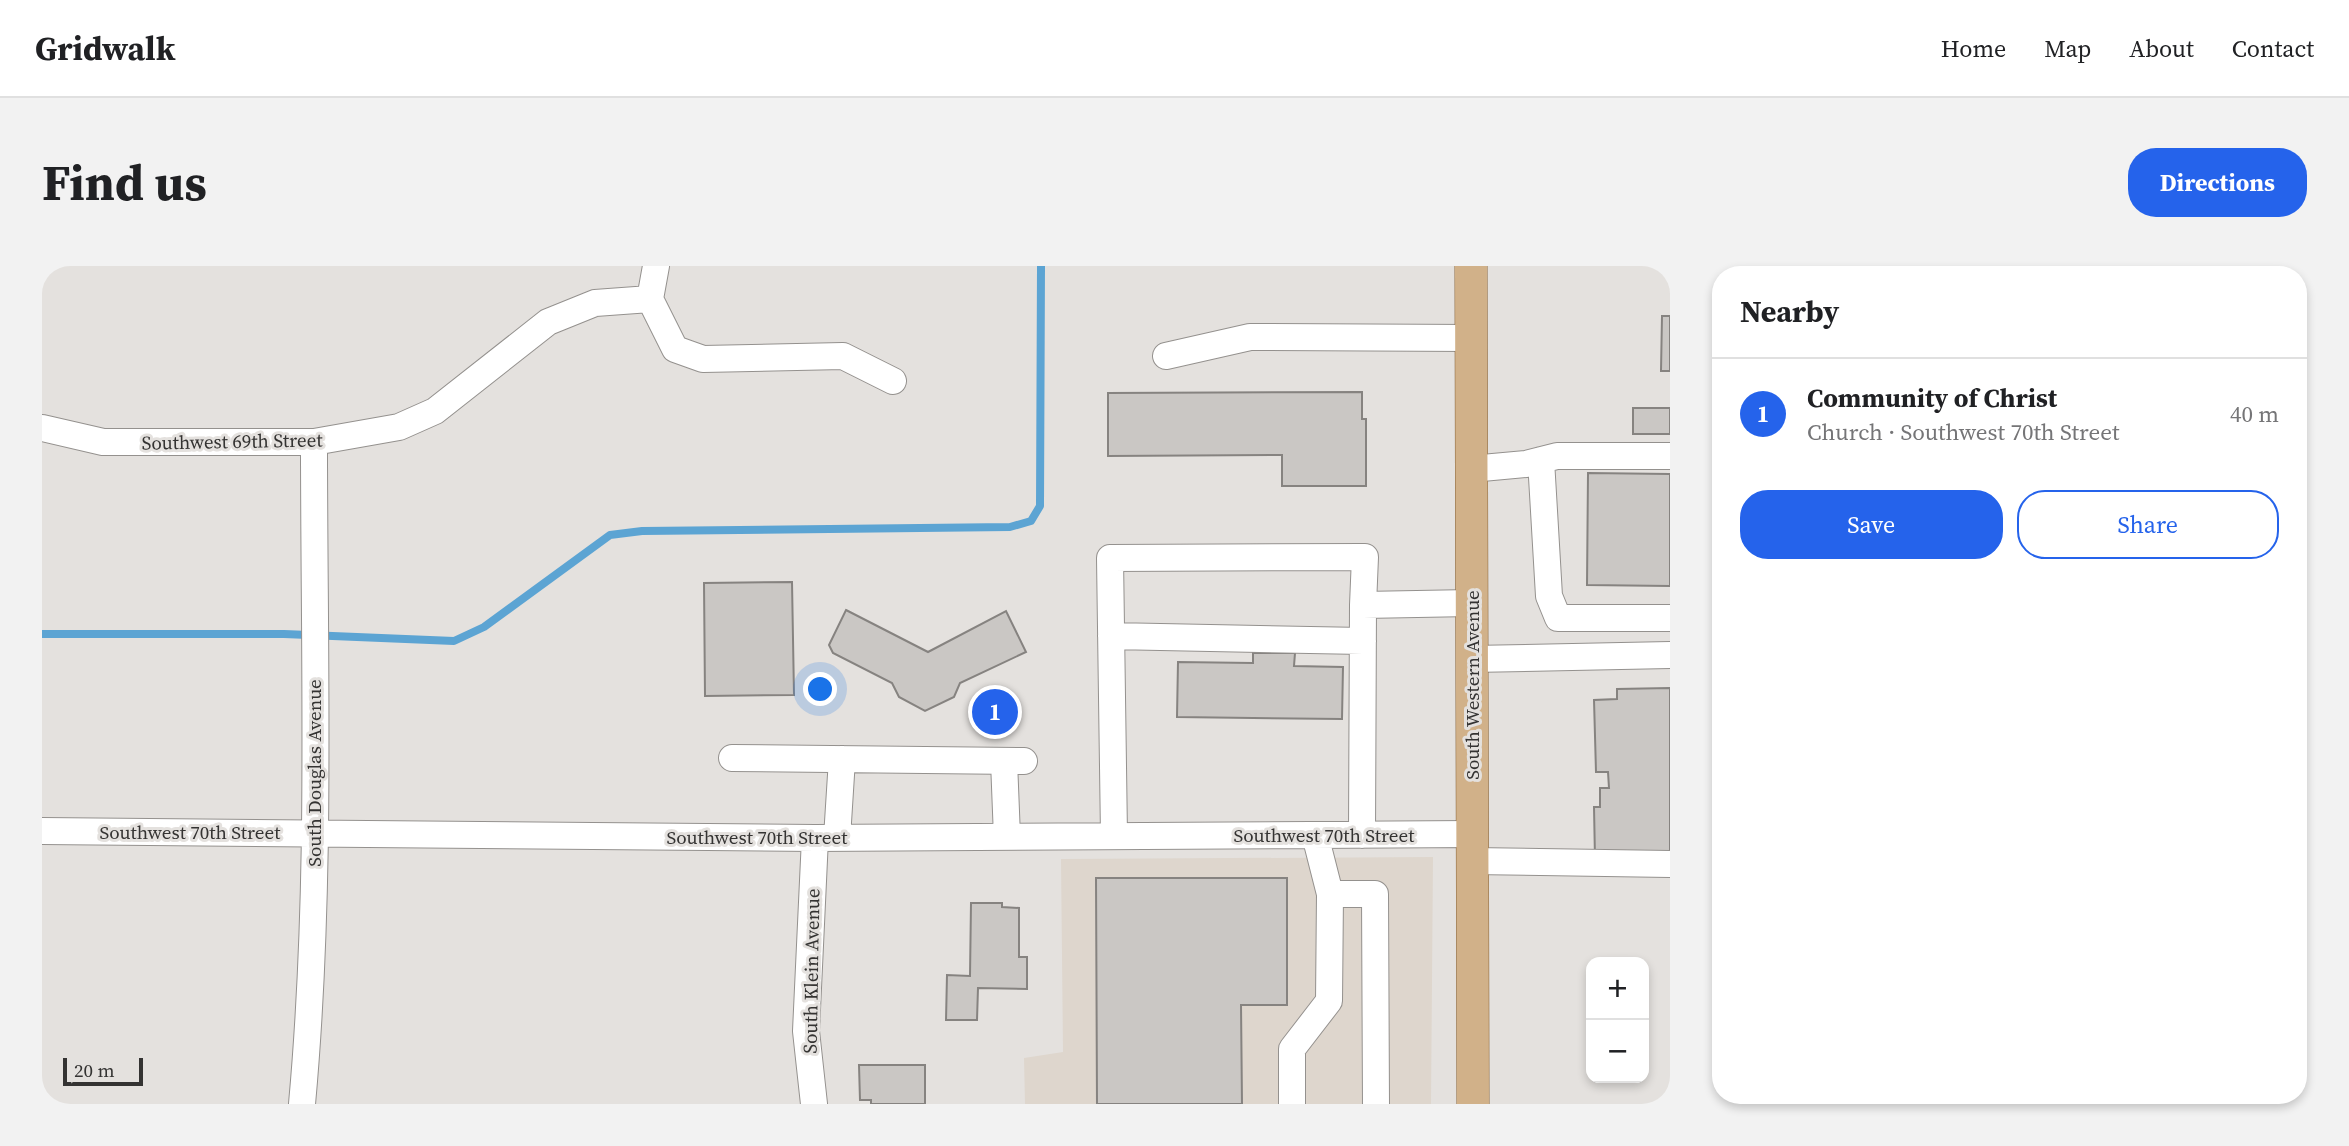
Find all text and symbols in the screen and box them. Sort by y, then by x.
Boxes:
text: Gridwalk [35,26,175,71]
text: Home [1941,32,2006,65]
text: Map [2044,32,2091,65]
text: About [2129,32,2194,65]
text: Contact [2232,32,2314,65]
button: Directions [2128,148,2307,217]
text: Find us [42,149,207,216]
text: Nearby [1740,291,1839,332]
text: Community of Christ [1807,380,2057,416]
text: 1 [1757,398,1769,430]
text: 40 m [2230,398,2279,430]
text: Church · Southwest 70th Street [1807,416,2120,448]
street label: Southwest 69th Street [141,426,323,456]
button: Save [1740,490,2003,559]
button: Share [2017,490,2279,559]
street label: South Western Avenue [1459,590,1485,780]
your location [803,672,837,706]
street label: South Douglas Avenue [301,679,327,867]
pin: 1 [972,686,1018,738]
street label: Southwest 70th Street [100,819,281,845]
street label: Southwest 70th Street [1234,822,1415,848]
street label: Southwest 70th Street [667,824,848,850]
street label: South Klein Avenue [797,888,825,1054]
map controls [1586,957,1649,1083]
button: + [1586,957,1649,1020]
button: − [1586,1020,1649,1083]
scale bar [63,1055,144,1087]
text: 20 m [74,1057,115,1083]

